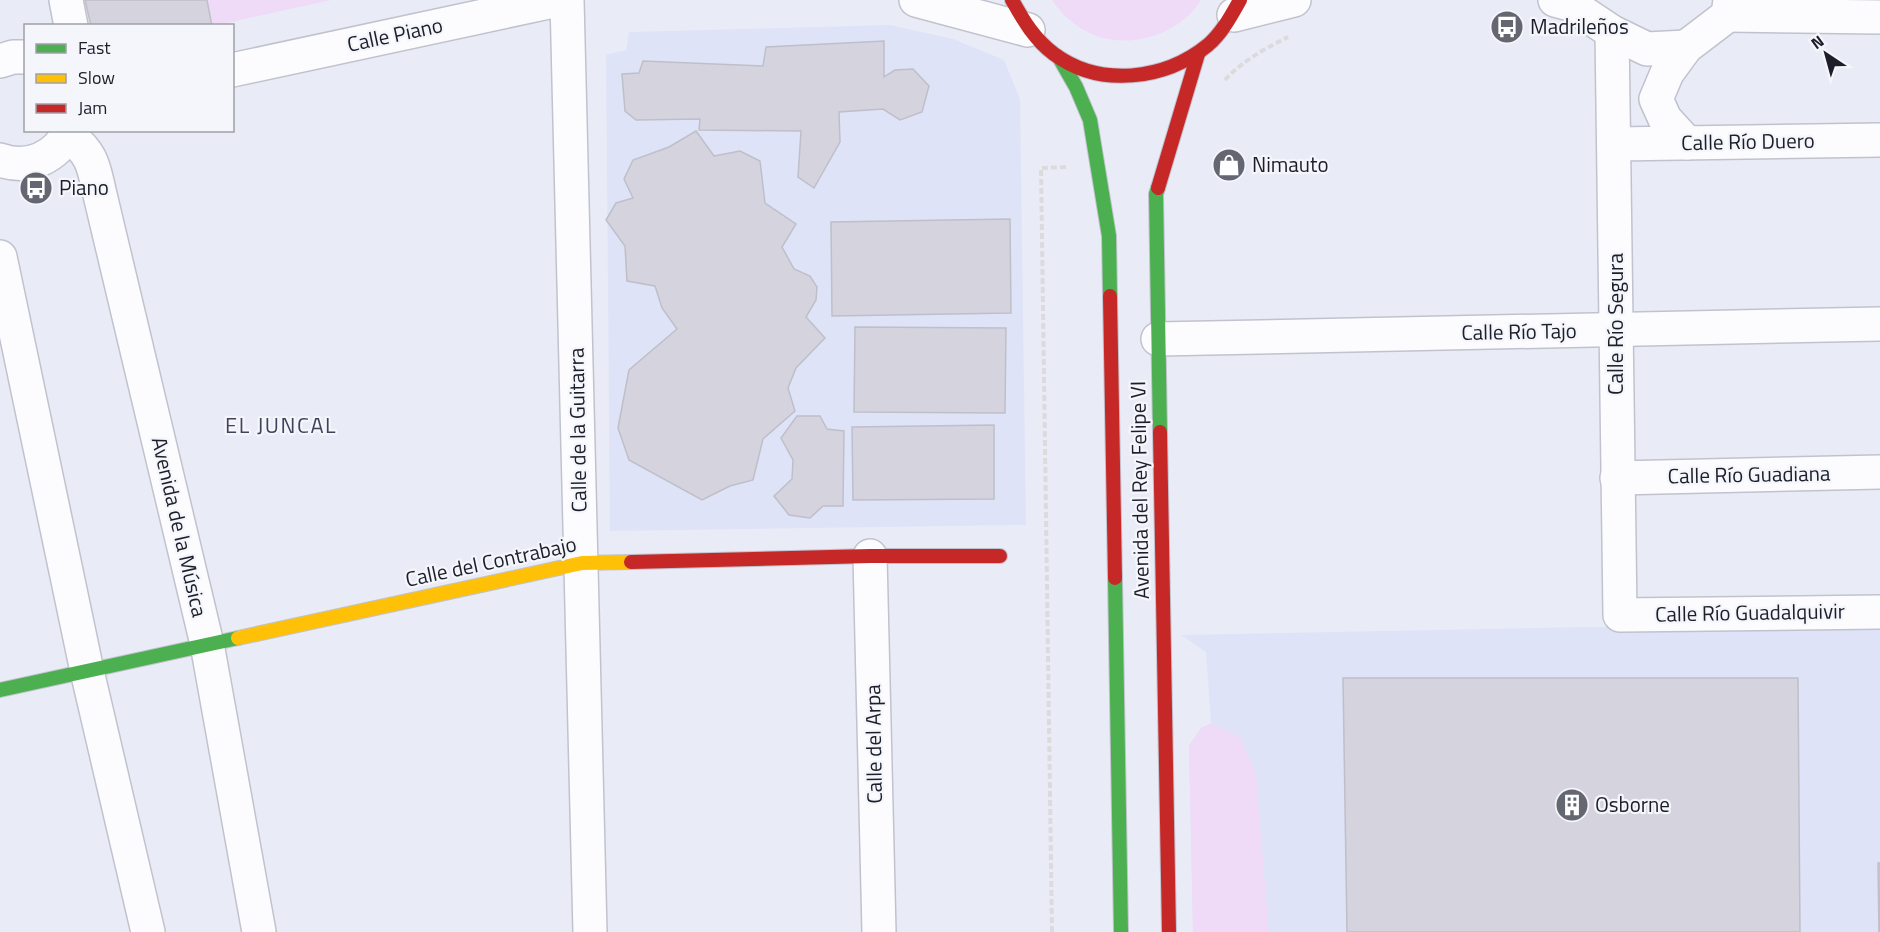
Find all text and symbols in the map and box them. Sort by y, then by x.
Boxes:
street label: Calle Piano [344,8,445,60]
bus stop icon: Madrileños [1489,9,1525,45]
place label: Madrileños [1530,10,1629,42]
legend [24,24,234,132]
north arrow [1796,24,1856,84]
text: N [1806,29,1829,55]
text: Fast [78,34,111,61]
text: Slow [78,64,115,91]
text: Jam [78,94,107,121]
street label: Calle Río Duero [1681,124,1815,158]
shop icon: Nimauto [1211,147,1247,183]
place label: Nimauto [1252,148,1328,180]
bus stop icon: Piano [18,170,54,206]
place label: Piano [59,171,109,203]
street label: Calle Río Segura [1599,253,1631,395]
street label: Calle Río Tajo [1461,314,1577,348]
street label: Calle de la Guitarra [560,347,594,513]
street label: Avenida del Rey Felipe VI [1121,381,1157,599]
district label: EL JUNCAL [225,408,337,442]
street label: Avenida de la Música [144,434,216,620]
street label: Calle Río Guadiana [1667,457,1831,491]
street label: Calle del Contrabajo [402,527,579,595]
street label: Calle Río Guadalquivir [1655,594,1845,630]
street label: Calle del Arpa [856,684,890,804]
building icon: Osborne [1554,787,1590,823]
place label: Osborne [1595,788,1670,820]

